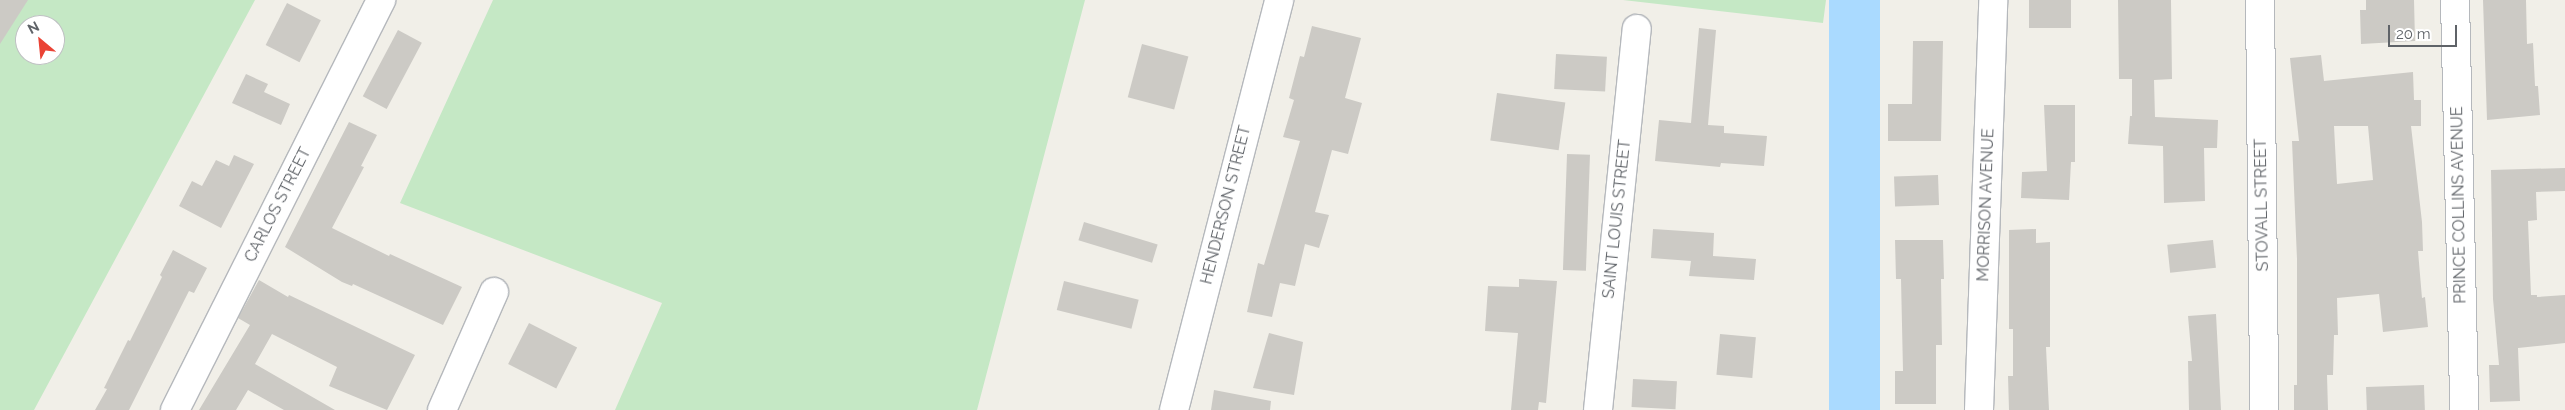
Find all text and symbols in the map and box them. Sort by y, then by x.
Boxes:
north arrow [15,15,65,65]
scale bar [2390,15,2459,47]
text: N [25,18,42,37]
text: 20 m [2396,25,2431,43]
street label: PRINCE COLLINS AVENUE [2448,106,2470,304]
street label: HENDERSON STREET [1197,124,1255,286]
street label: MORRISON AVENUE [1974,128,1998,282]
street label: SAINT LOUIS STREET [1599,138,1635,300]
street label: STOVALL STREET [2251,138,2273,272]
street label: CARLOS STREET [241,145,315,265]

